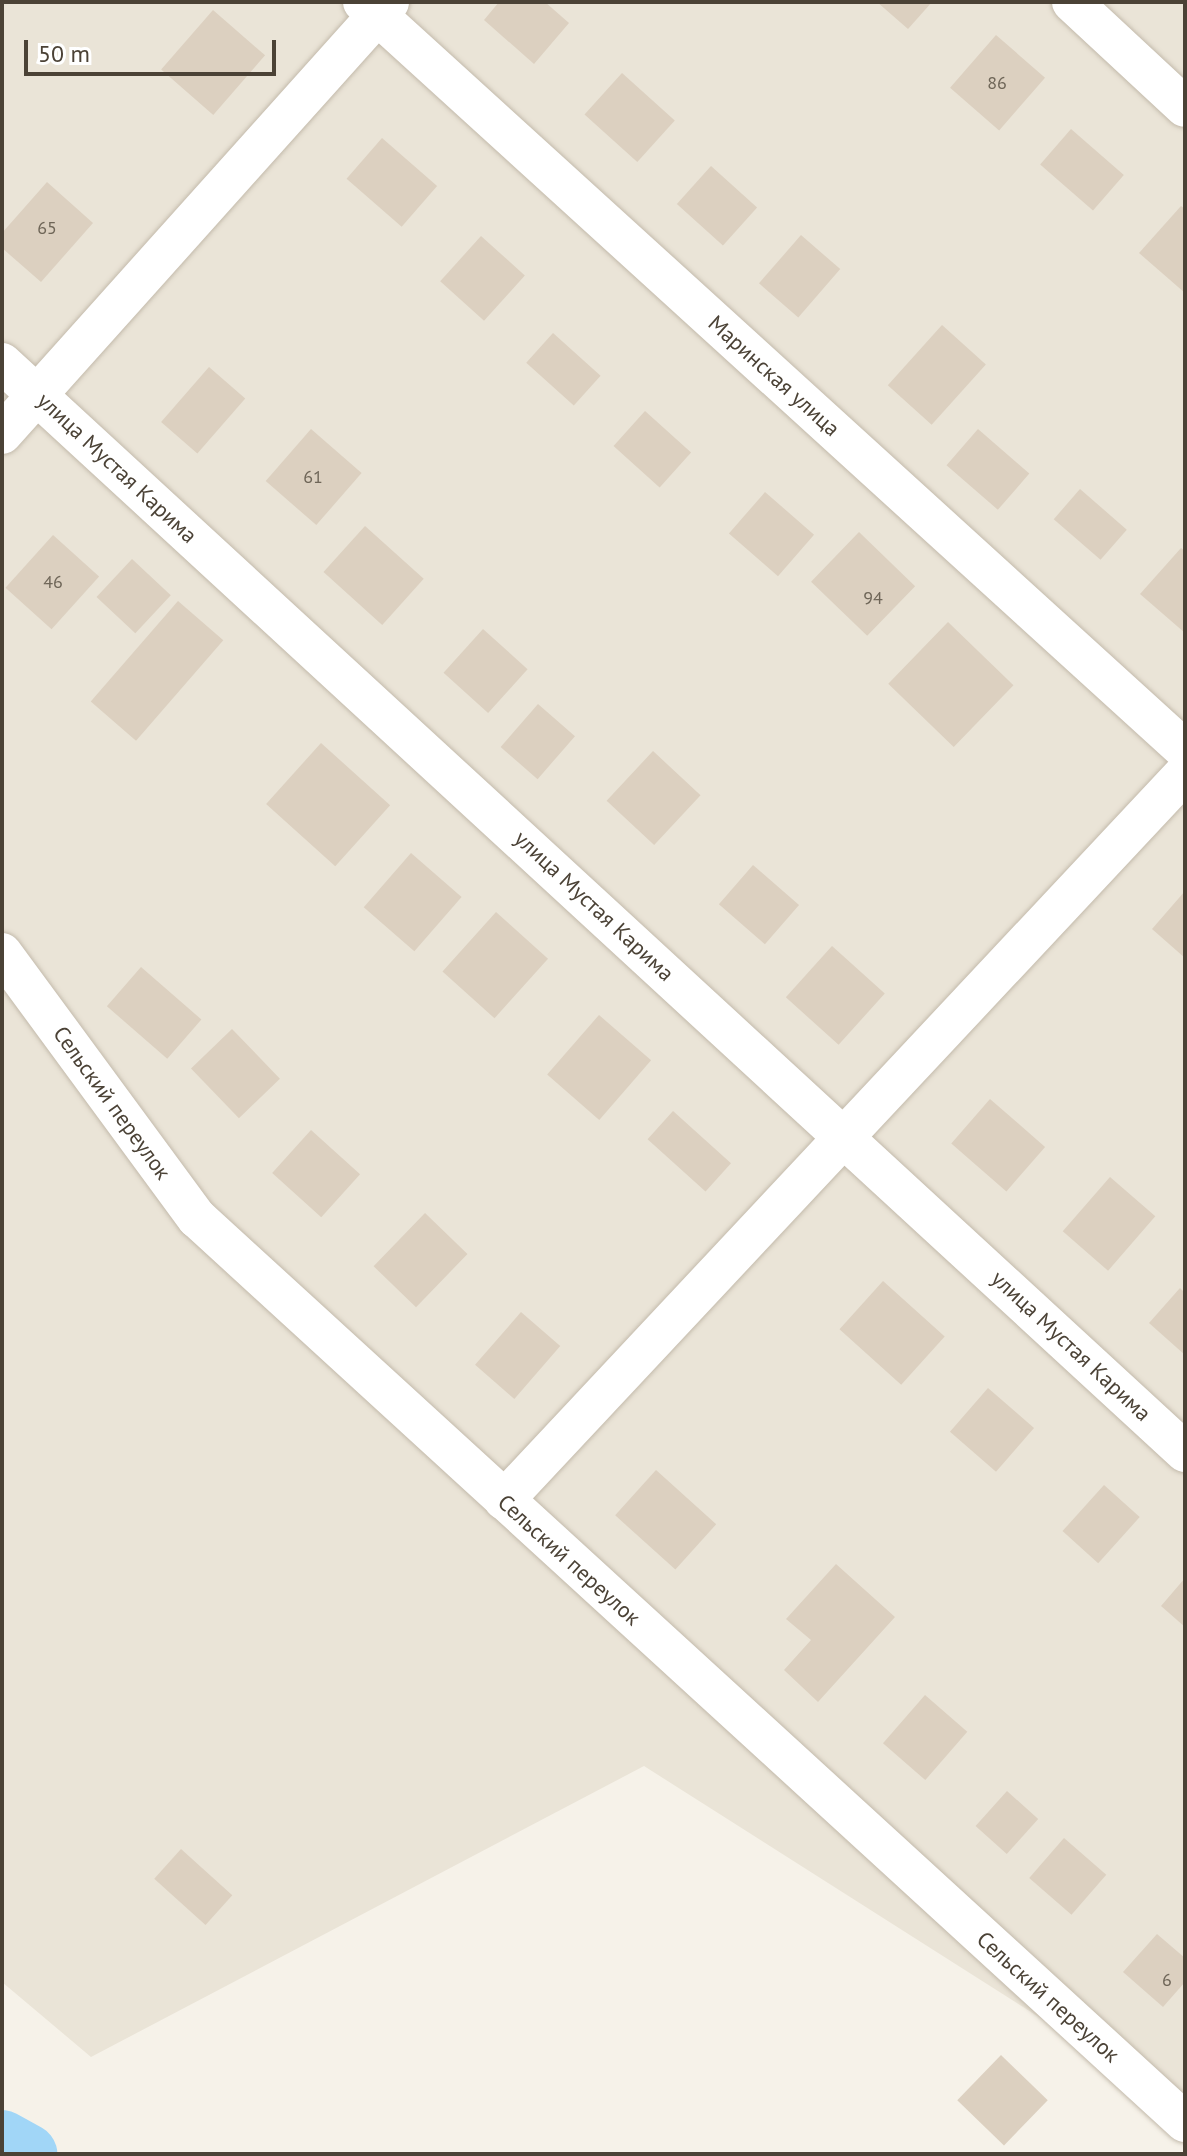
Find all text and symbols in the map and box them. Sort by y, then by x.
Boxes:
scale bar [28,24,280,74]
text: 50 m [38,38,90,69]
house number: 86 [987,72,1007,94]
house number: 65 [37,217,57,239]
street label: Маринская улица [703,310,845,442]
street label: улица Мустая Карима [32,387,202,549]
house number: 61 [303,466,323,488]
house number: 46 [43,571,63,593]
house number: 94 [863,587,883,609]
street label: улица Мустая Карима [509,825,679,987]
street label: Сельский переулок [48,1021,176,1185]
street label: улица Мустая Карима [986,1265,1156,1427]
street label: Сельский переулок [492,1489,646,1631]
street label: Сельский переулок [971,1926,1125,2068]
house number: 6 [1162,1969,1172,1991]

